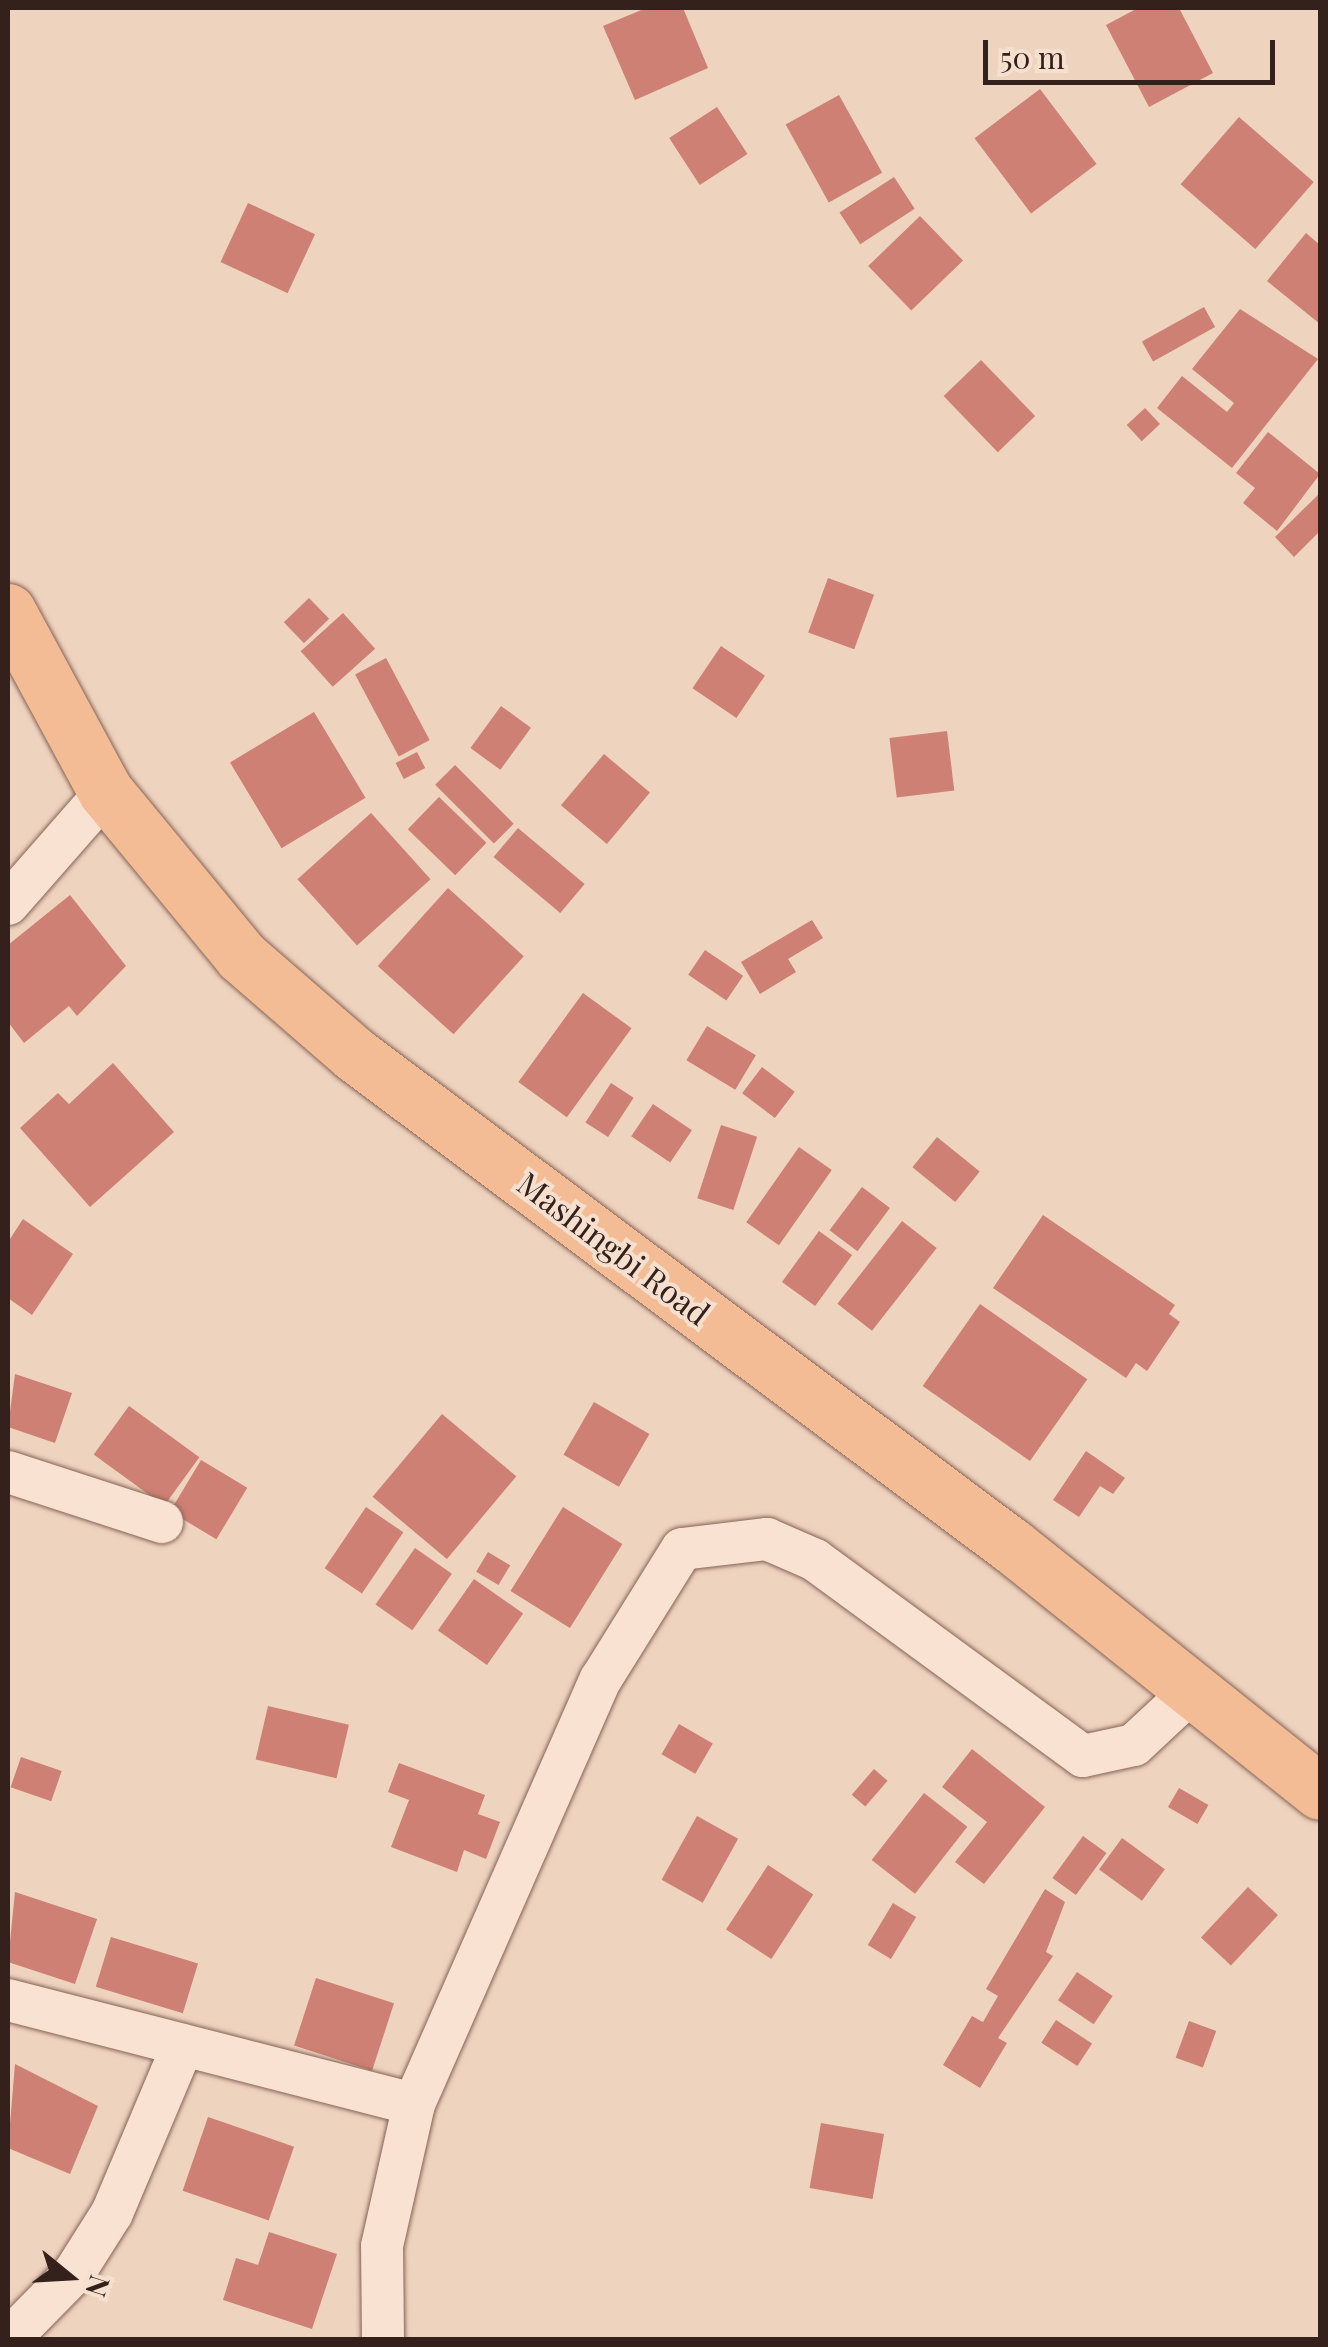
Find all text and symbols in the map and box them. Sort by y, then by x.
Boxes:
scale bar [988,20,1280,82]
text: 50 m [1000,37,1065,77]
street label: Mashingbi Road [511,1163,717,1333]
north arrow [20,2227,120,2327]
text: N [78,2271,120,2302]

